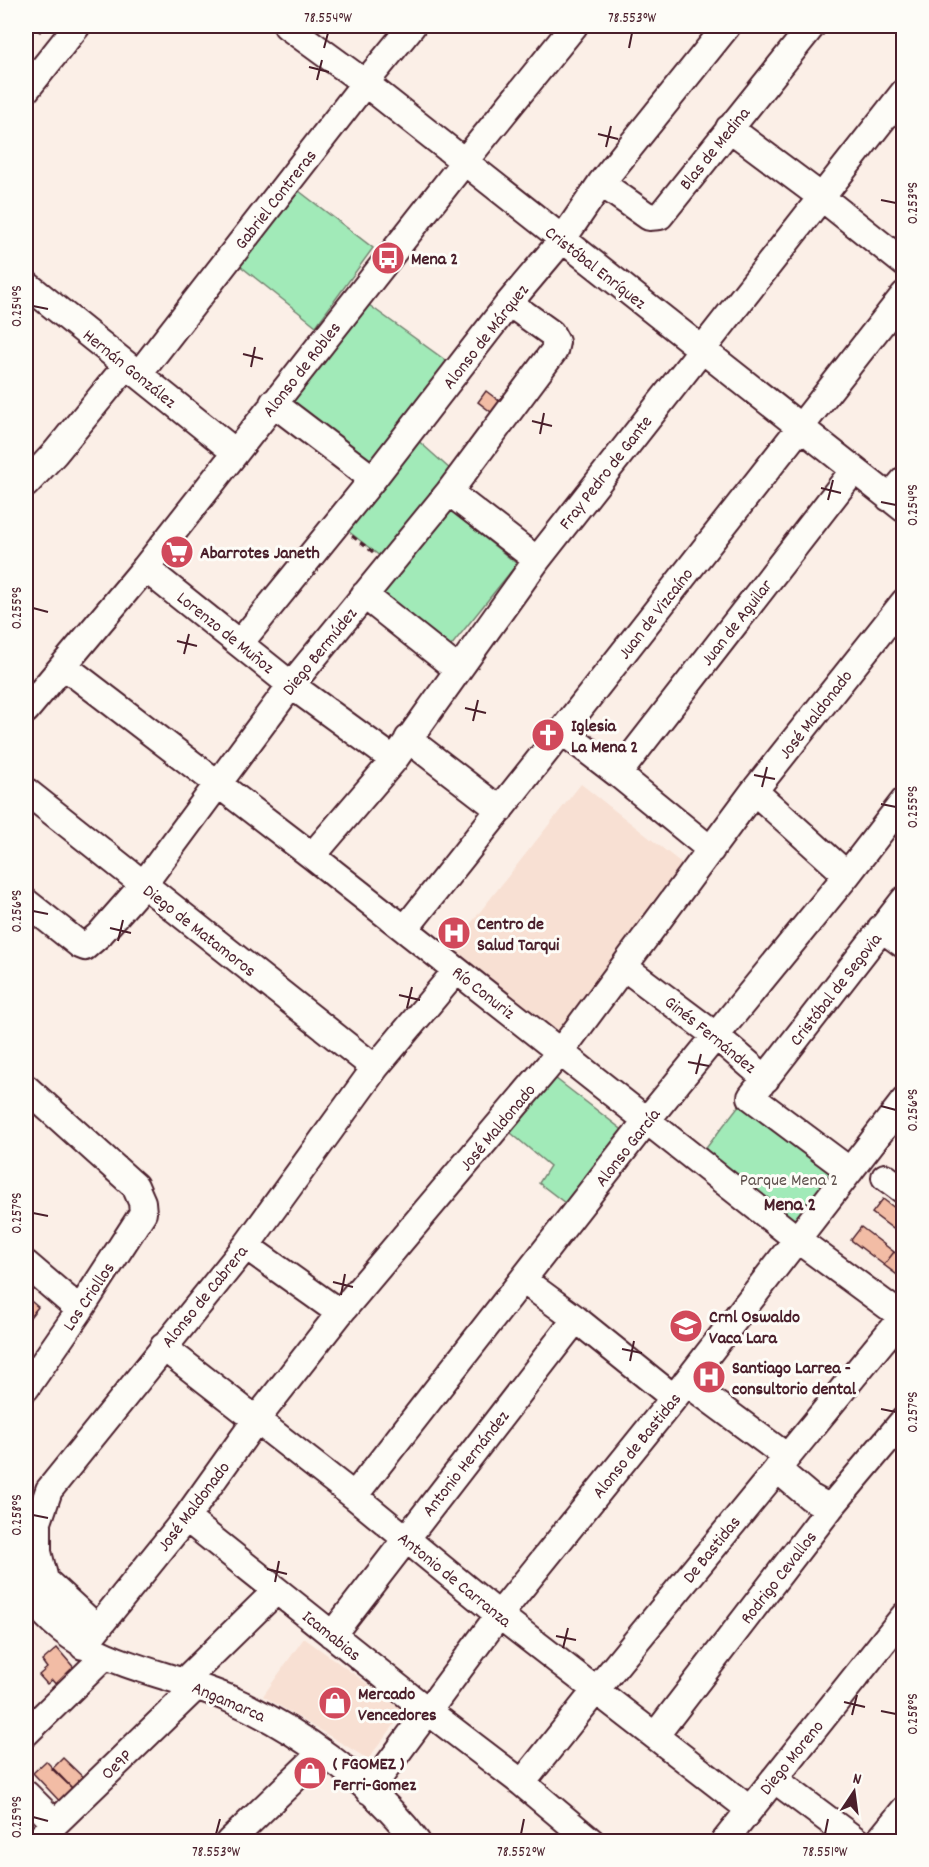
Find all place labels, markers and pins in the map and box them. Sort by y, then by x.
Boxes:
bus stop icon: Mena 2 [370,240,406,276]
place label: Mena 2 [411,248,458,273]
supermarket icon: Abarrotes Janeth [159,534,195,570]
place label: Abarrotes Janeth [200,542,320,567]
place label: Iglesia La Mena 2 [571,715,638,761]
church icon: Iglesia La Mena 2 [530,717,566,753]
place label: Centro de Salud Tarqui [477,913,560,959]
hospital icon: Centro de Salud Tarqui [436,915,472,951]
place label: Crnl Oswaldo Vaca Lara [709,1306,800,1352]
school or university icon: Crnl Oswaldo Vaca Lara [668,1308,704,1344]
place label: Santiago Larrea - consultorio dental [732,1357,857,1403]
hospital icon: Santiago Larrea - consultorio dental [691,1359,727,1395]
place label: Mercado Vencedores [358,1683,437,1729]
shop icon: Mercado Vencedores [317,1685,353,1721]
place label: ( FGOMEZ ) Ferri-Gomez [333,1753,416,1799]
shop icon: ( FGOMEZ ) Ferri-Gomez [292,1755,328,1791]

